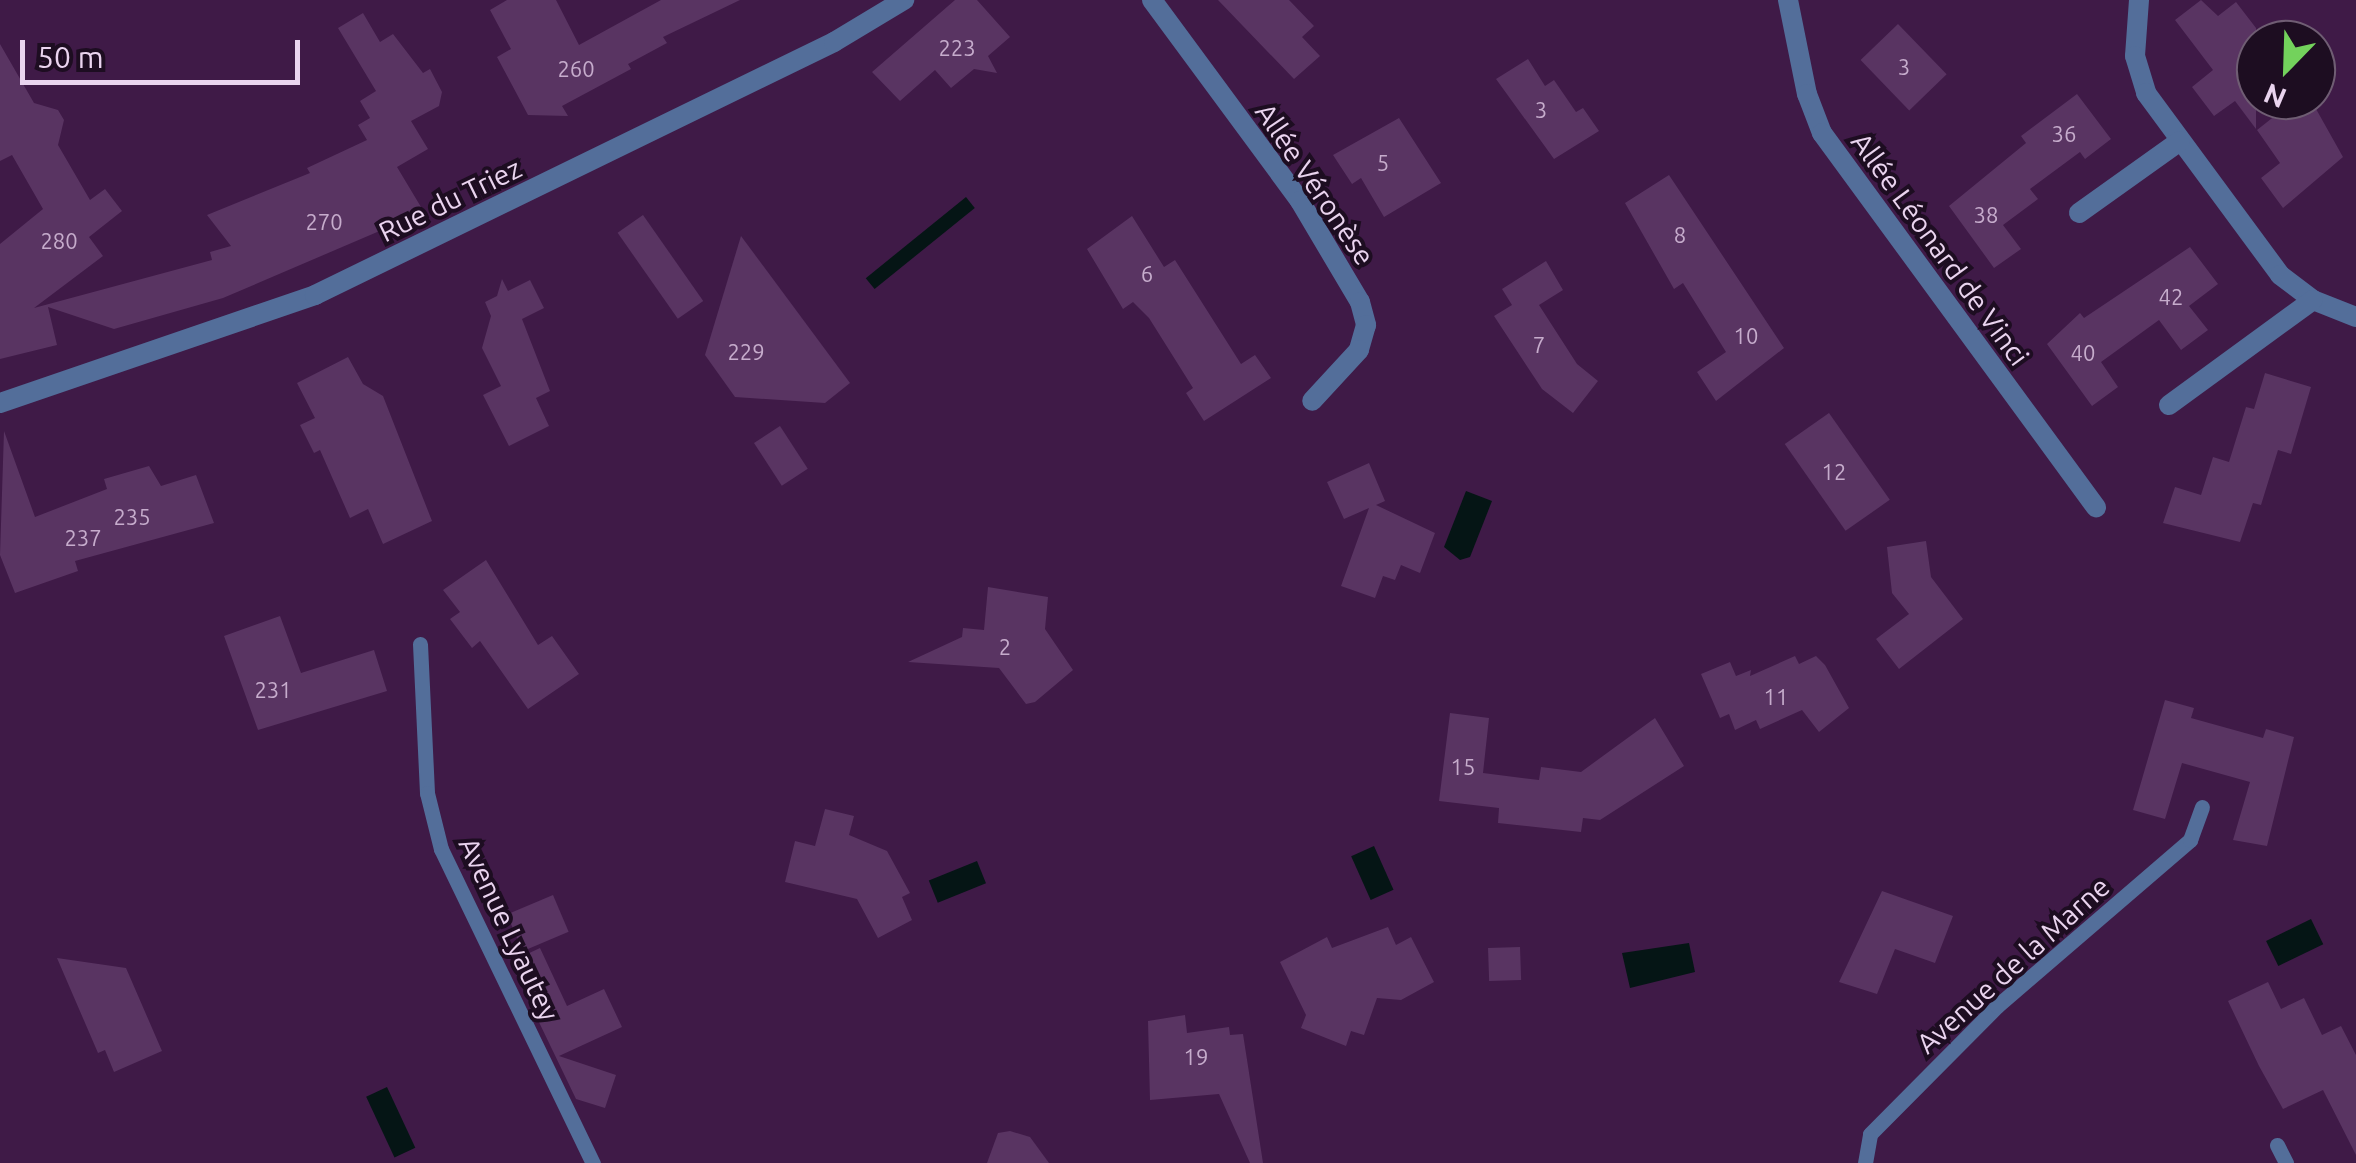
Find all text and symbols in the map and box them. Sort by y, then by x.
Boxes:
scale bar [25,20,305,82]
north arrow [2236,20,2336,120]
house number: 223 [938,35,976,61]
text: 50 m [37,40,104,74]
house number: 3 [1898,54,1910,80]
house number: 260 [557,56,595,82]
text: N [2259,78,2291,115]
street label: Allée Véronèse [1248,96,1382,272]
house number: 3 [1535,97,1547,123]
house number: 36 [2052,121,2076,147]
street label: Allée Léonard de Vinci [1844,126,2036,372]
house number: 5 [1377,150,1389,176]
street label: Rue du Triez [373,151,527,249]
house number: 38 [1974,202,1998,228]
house number: 270 [305,209,343,235]
house number: 8 [1674,222,1686,248]
house number: 280 [40,228,78,254]
house number: 6 [1141,261,1153,287]
house number: 42 [2159,284,2183,310]
house number: 10 [1734,323,1758,349]
house number: 7 [1533,332,1545,358]
house number: 229 [727,339,765,365]
house number: 40 [2071,340,2095,366]
house number: 12 [1822,459,1846,485]
house number: 235 [113,504,151,530]
house number: 237 [64,525,102,551]
house number: 2 [999,634,1011,660]
house number: 231 [254,677,292,703]
house number: 11 [1764,684,1788,710]
house number: 15 [1451,754,1475,780]
street label: Avenue Lyautey [452,832,566,1026]
street label: Avenue de la Marne [1910,870,2116,1060]
house number: 19 [1184,1044,1208,1070]

